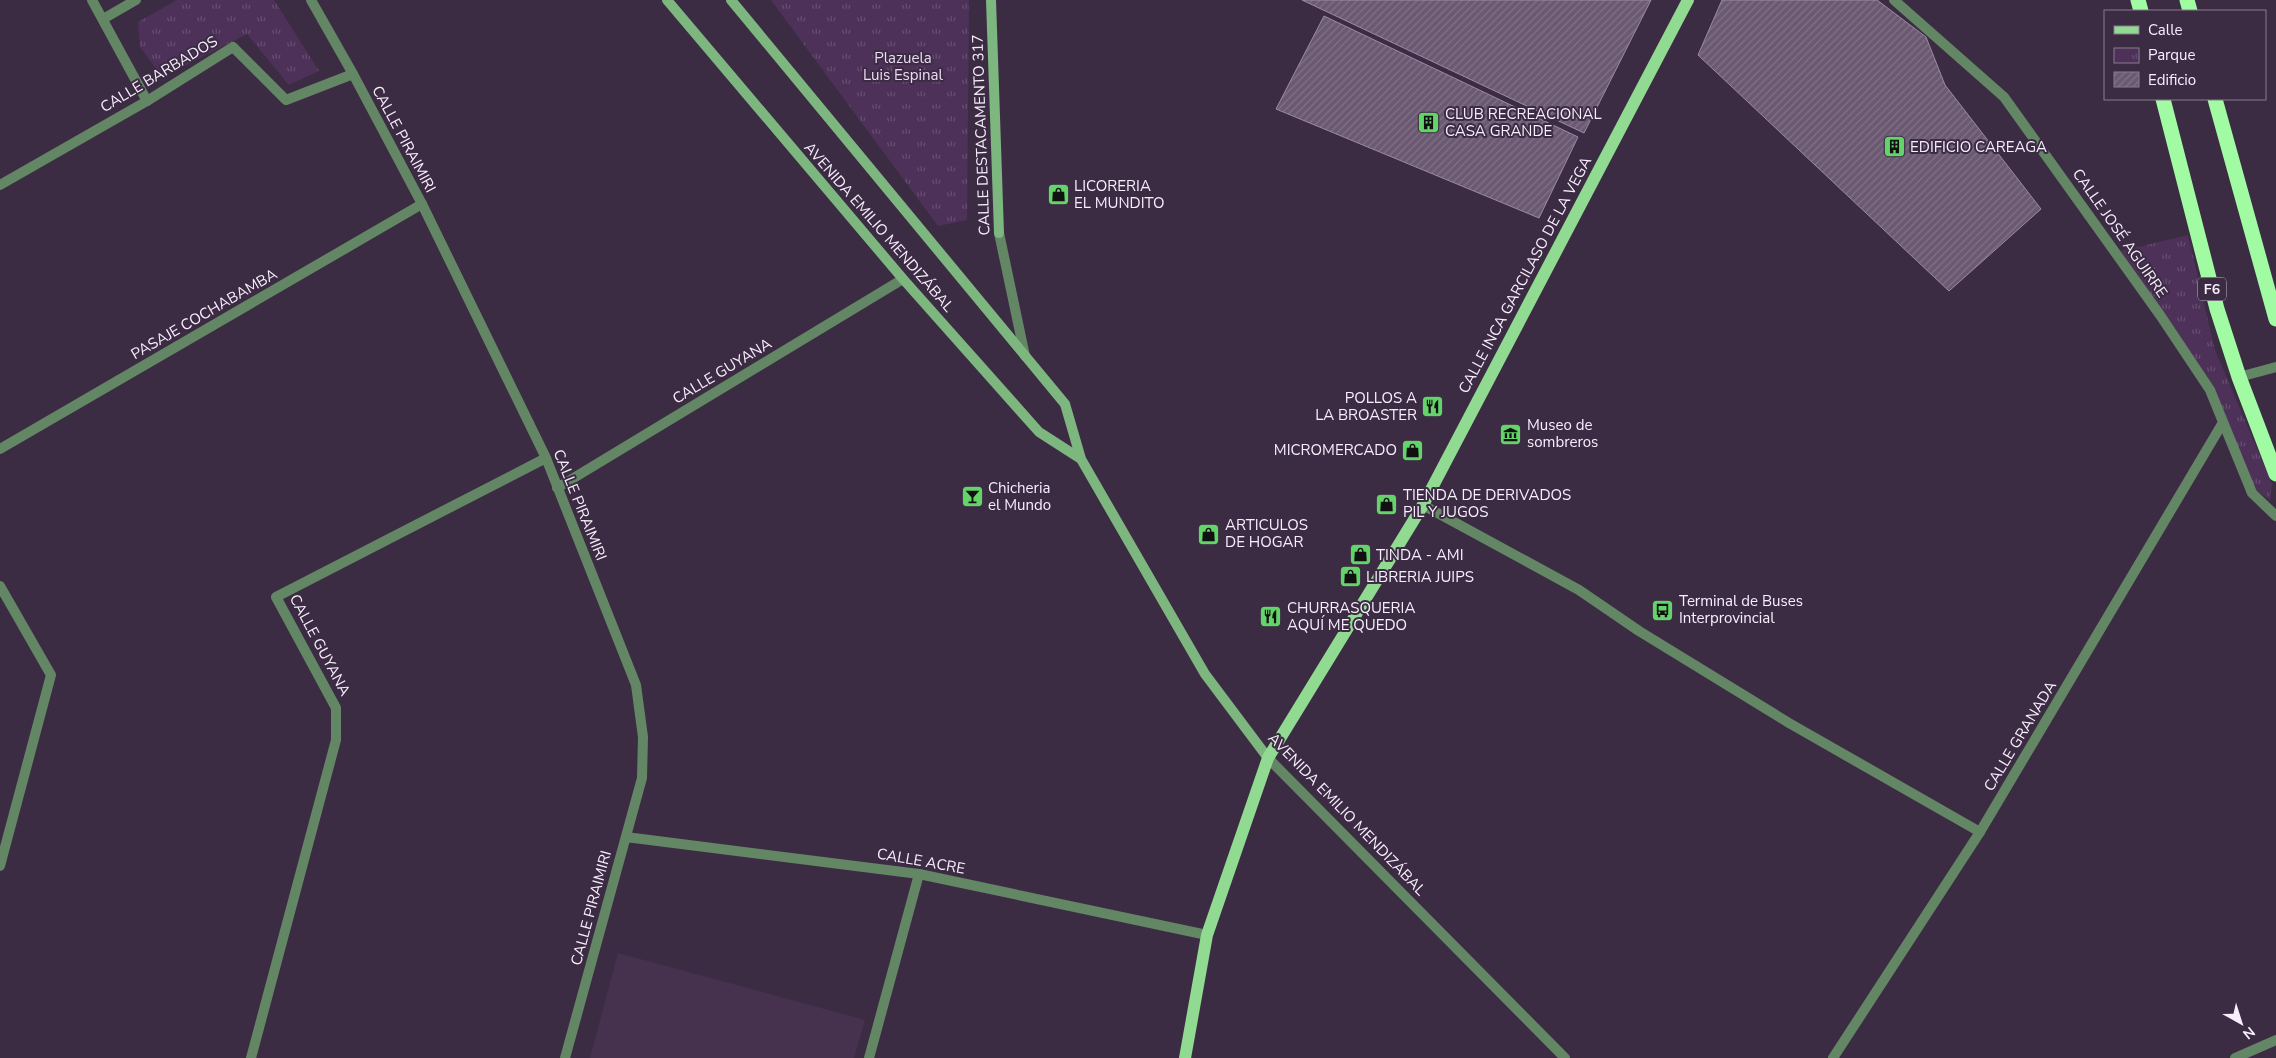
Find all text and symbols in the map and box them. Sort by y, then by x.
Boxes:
legend [2104,10,2266,100]
text: Calle [2148,20,2183,40]
street label: CALLE BARBADOS [97,31,221,117]
street label: CALLE DESTACAMENTO 317 [967,34,995,236]
text: Parque [2148,45,2196,65]
park label: Plazuela Luis Espinal [863,48,944,85]
text: Edificio [2148,70,2196,90]
street label: CALLE PIRAIMIRI [367,82,441,196]
place label: CLUB RECREACIONAL CASA GRANDE [1445,104,1602,141]
building icon: CLUB RECREACIONAL CASA GRANDE [1417,111,1441,135]
building icon: EDIFICIO CAREAGA [1882,135,1906,159]
place label: EDIFICIO CAREAGA [1910,137,2047,157]
street label: AVENIDA EMILIO MENDIZÁBAL [800,138,958,316]
street label: CALLE INCA GARCILASO DE LA VEGA [1454,153,1596,397]
street label: CALLE JOSÉ AGUIRRE [2068,165,2172,301]
place label: LICORERIA EL MUNDITO [1074,176,1164,213]
shop icon: LICORERIA EL MUNDITO [1046,183,1070,207]
street label: PASAJE COCHABAMBA [127,264,281,364]
road number: F6 [2198,278,2226,300]
street label: CALLE GUYANA [669,333,775,409]
place label: POLLOS A LA BROASTER [1315,388,1417,425]
restaurant icon: POLLOS A LA BROASTER [1421,395,1445,419]
place label: Museo de sombreros [1527,415,1598,452]
museum icon: Museo de sombreros [1499,422,1523,446]
shop icon: MICROMERCADO [1401,438,1425,462]
place label: MICROMERCADO [1274,440,1397,460]
street label: CALLE PIRAIMIRI [549,446,611,564]
place label: Chicheria el Mundo [988,478,1051,515]
bar icon: Chicheria el Mundo [960,485,984,509]
place label: TIENDA DE DERIVADOS PIL Y JUGOS [1403,485,1571,522]
shop icon: TIENDA DE DERIVADOS PIL Y JUGOS [1375,492,1399,516]
place label: ARTICULOS DE HOGAR [1225,515,1308,552]
shop icon: ARTICULOS DE HOGAR [1197,522,1221,546]
shop icon: TINDA - AMI [1348,543,1372,567]
place label: TINDA - AMI [1376,545,1464,565]
shop icon: LIBRERIA JUIPS [1338,565,1362,589]
place label: LIBRERIA JUIPS [1366,567,1474,587]
street label: CALLE GUYANA [285,591,355,699]
place label: Terminal de Buses Interprovincial [1679,591,1803,628]
place label: CHURRASQUERIA AQUÍ ME QUEDO [1287,598,1415,635]
bus stop icon: Terminal de Buses Interprovincial [1651,598,1675,622]
restaurant icon: CHURRASQUERIA AQUÍ ME QUEDO [1259,605,1283,629]
street label: CALLE GRANADA [1979,677,2061,795]
street label: AVENIDA EMILIO MENDIZÁBAL [1264,728,1430,900]
street label: CALLE ACRE [875,843,967,879]
street label: CALLE PIRAIMIRI [566,848,616,968]
north arrow [2216,998,2266,1048]
text: N [2239,1022,2259,1043]

